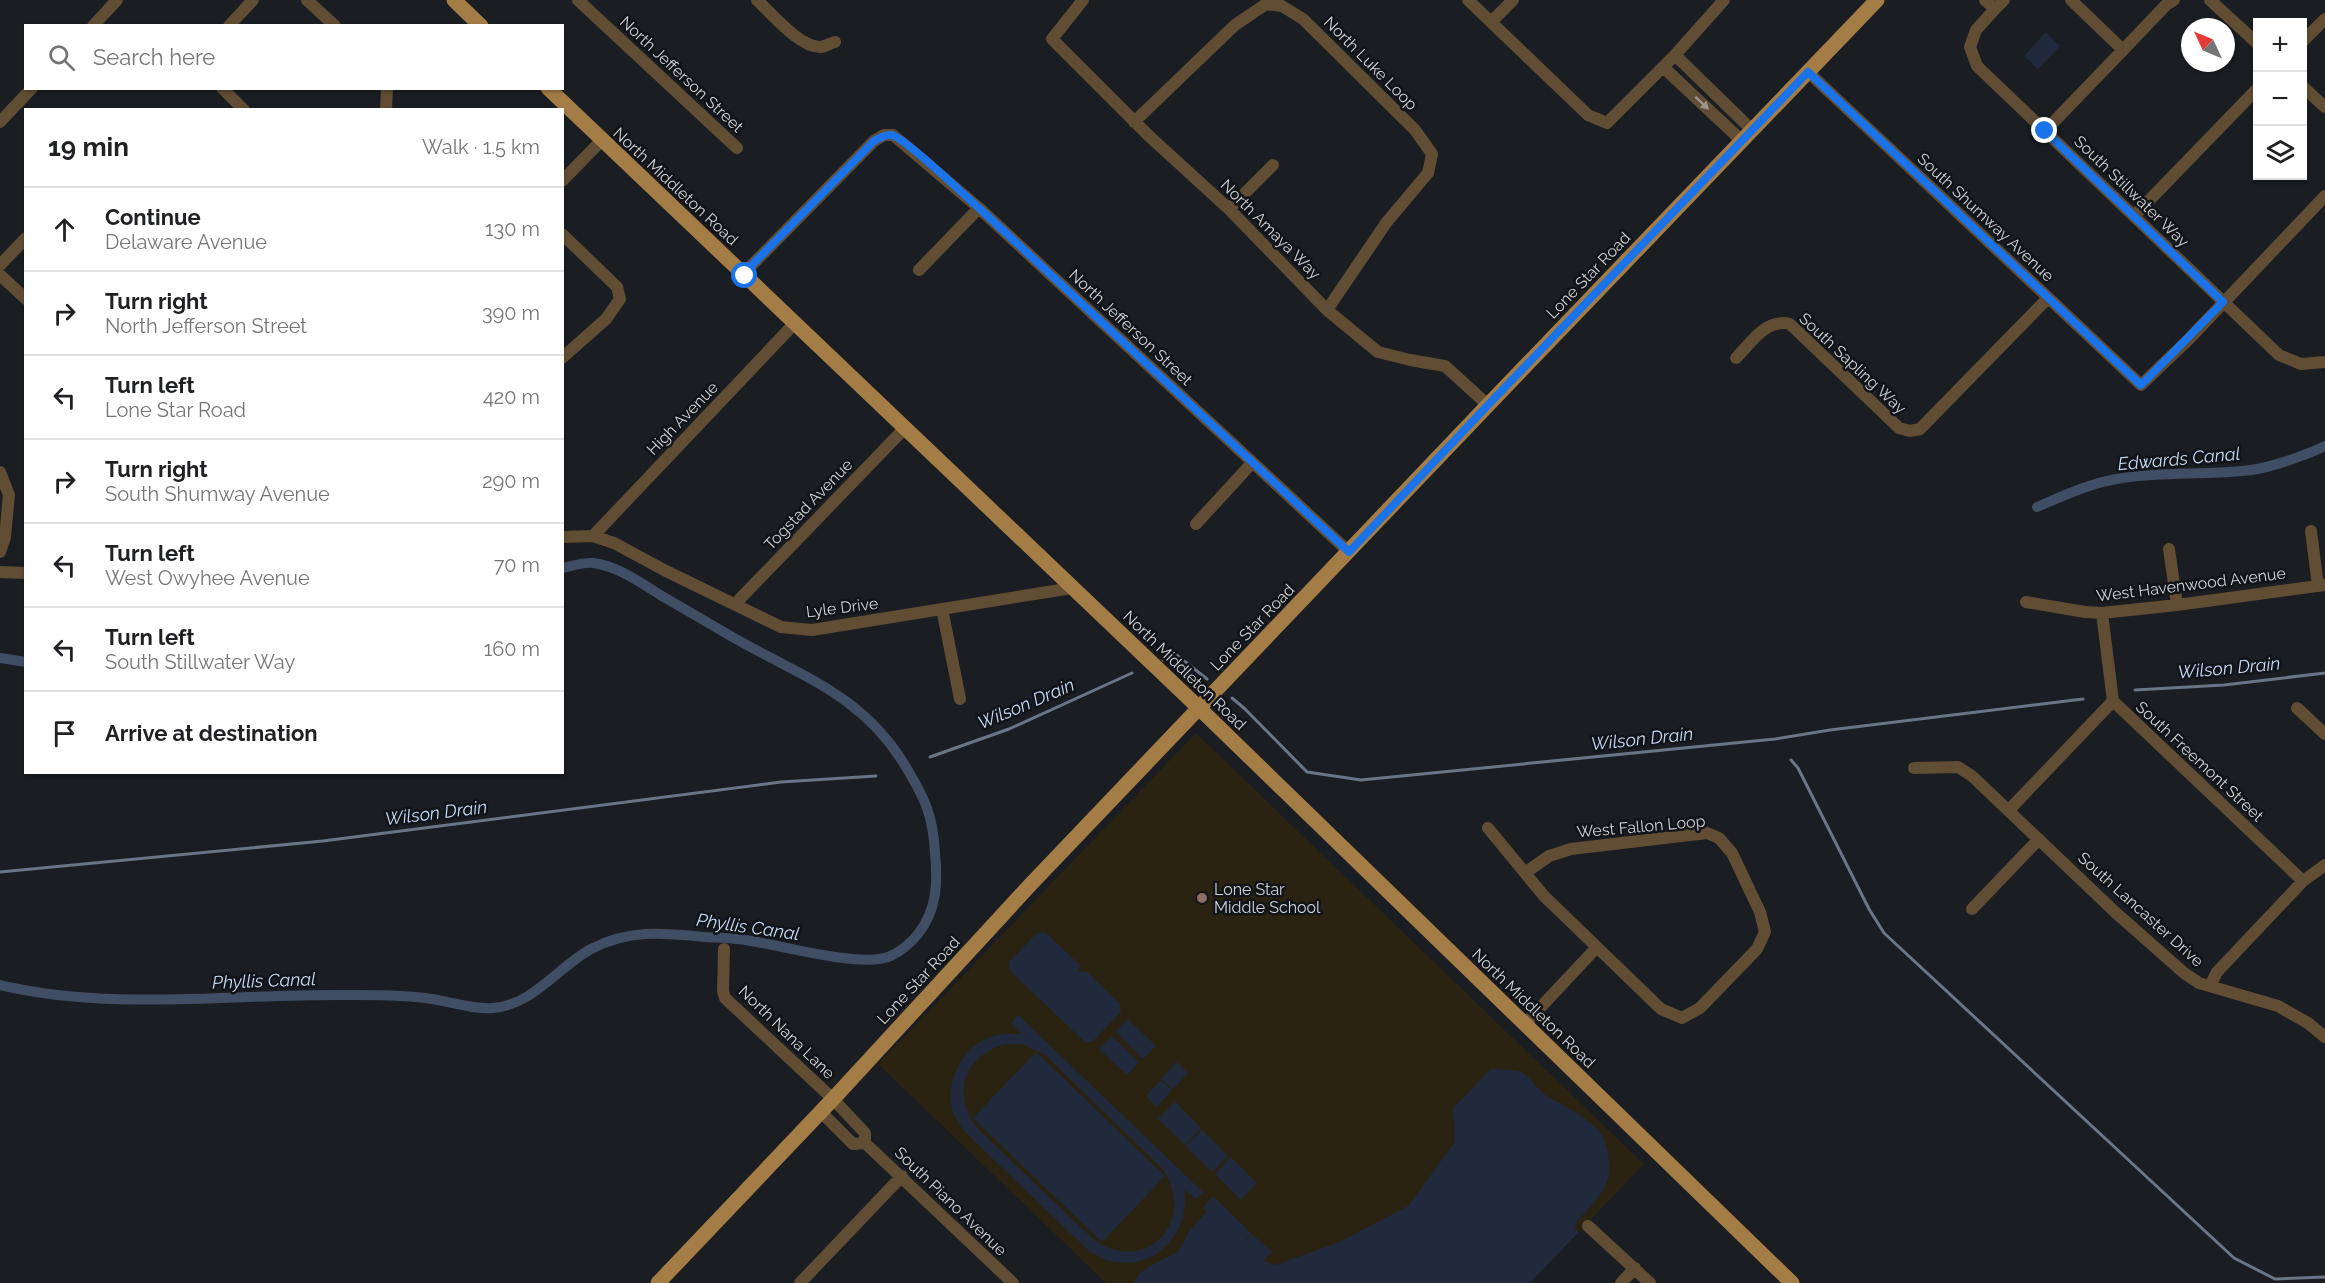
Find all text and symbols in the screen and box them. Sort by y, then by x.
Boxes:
street label: North Jefferson Street [616,12,748,137]
street label: North Luke Loop [1320,13,1421,114]
north arrow [2181,18,2235,72]
map controls [2253,18,2307,180]
button: + [2253,18,2307,72]
search box [24,24,564,90]
icon: search [45,41,78,74]
text: Search here [93,44,215,70]
button: − [2253,72,2307,126]
one-way arrow [1695,96,1709,110]
route end [2031,117,2057,143]
street label: North Middleton Road [609,124,742,249]
button: layers [2253,126,2307,180]
text: 19 min [48,132,129,162]
street label: South Stillwater Way [2070,132,2193,251]
text: Walk · 1.5 km [422,135,540,159]
street label: South Shumway Avenue [1913,149,2058,286]
street label: North Amaya Way [1217,175,1325,283]
text: Continue [105,204,201,230]
icon: ahead [48,213,81,246]
text: 130 m [485,217,540,241]
street label: Lone Star Road [1542,228,1634,323]
text: Delaware Avenue [105,230,267,254]
route start [731,262,757,288]
street label: North Jefferson Street [1065,265,1197,390]
text: Turn right [105,288,208,314]
icon: right [48,297,81,330]
text: 390 m [482,301,540,325]
street label: South Sapling Way [1795,309,1910,418]
text: North Jefferson Street [105,314,307,338]
text: Turn left [105,372,195,398]
street label: High Avenue [643,378,722,459]
icon: left [48,381,81,414]
text: 420 m [483,385,540,409]
text: Lone Star Road [105,398,246,422]
water label: Edwards Canal [2117,443,2241,474]
street label: Togstad Avenue [760,455,856,554]
text: Turn right [105,456,208,482]
icon: right [48,465,81,498]
text: 290 m [482,469,540,493]
text: South Shumway Avenue [105,482,330,506]
text: Turn left [105,540,195,566]
icon: left [48,549,81,582]
text: 70 m [494,553,540,577]
street label: West Havenwood Avenue [2095,563,2287,606]
text: West Owyhee Avenue [105,566,310,590]
street label: Lone Star Road [1206,580,1298,675]
street label: Lyle Drive [805,594,879,621]
street label: North Middleton Road [1119,607,1250,734]
text: Turn left [105,624,195,650]
icon: left [48,633,81,666]
text: 160 m [484,637,540,661]
text: South Stillwater Way [105,650,295,674]
water label: Wilson Drain [2177,653,2281,682]
water label: Wilson Drain [974,674,1077,733]
street label: South Freemont Street [2132,697,2268,826]
icon: arrive [48,717,81,750]
text: Arrive at destination [105,720,318,746]
water label: Wilson Drain [1590,723,1694,754]
water label: Wilson Drain [384,796,488,829]
street label: West Fallon Loop [1576,811,1706,842]
street label: South Lancaster Drive [2074,848,2207,971]
place label: Lone Star Middle School [1214,880,1321,917]
marker: Lone Star Middle School [1195,891,1209,905]
water label: Phyllis Canal [695,909,801,944]
street label: Lone Star Road [873,933,964,1028]
street label: North Middleton Road [1468,945,1599,1072]
water label: Phyllis Canal [212,968,316,993]
street label: North Nana Lane [735,982,839,1083]
street label: South Piano Avenue [891,1143,1011,1260]

